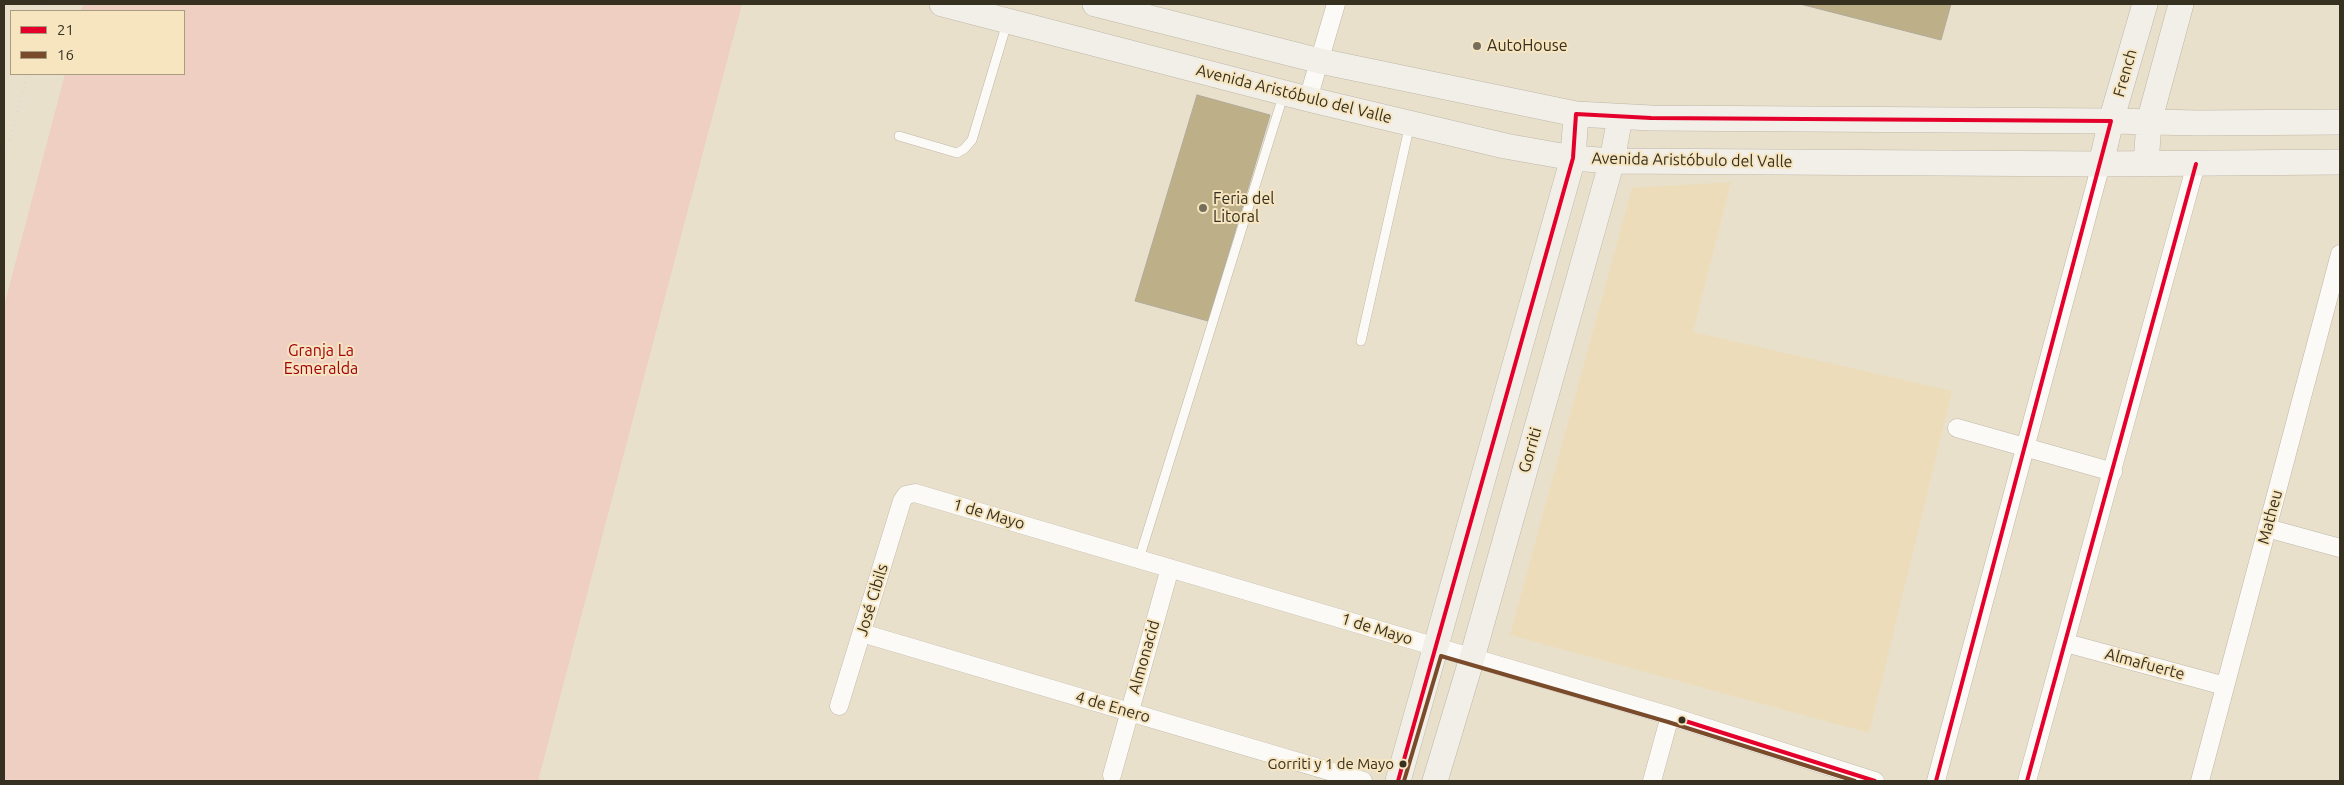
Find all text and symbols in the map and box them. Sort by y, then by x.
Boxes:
legend [10,10,185,75]
text: 21 [57,21,74,38]
place label: AutoHouse [1487,36,1568,56]
marker: AutoHouse [1471,40,1483,52]
text: 16 [57,46,74,63]
street label: French [2109,47,2141,99]
street label: Avenida Aristóbulo del Valle [1194,60,1394,128]
street label: Avenida Aristóbulo del Valle [1591,149,1793,171]
place label: Feria del Litoral [1213,189,1274,227]
marker: Feria del Litoral [1197,202,1209,214]
park label: Granja La Esmeralda [284,341,358,379]
street label: Gorriti [1514,425,1546,475]
street label: Matheu [2254,488,2286,546]
street label: 1 de Mayo [951,495,1027,533]
street label: José Cibils [852,561,892,639]
street label: 1 de Mayo [1339,609,1415,649]
street label: Almonacid [1124,618,1164,696]
street label: Almafuerte [2103,644,2187,684]
street label: 4 de Enero [1073,687,1153,727]
unlabelled marker [1677,715,1687,725]
place label: Gorriti y 1 de Mayo [1268,755,1394,773]
marker: Gorriti y 1 de Mayo [1398,759,1408,769]

